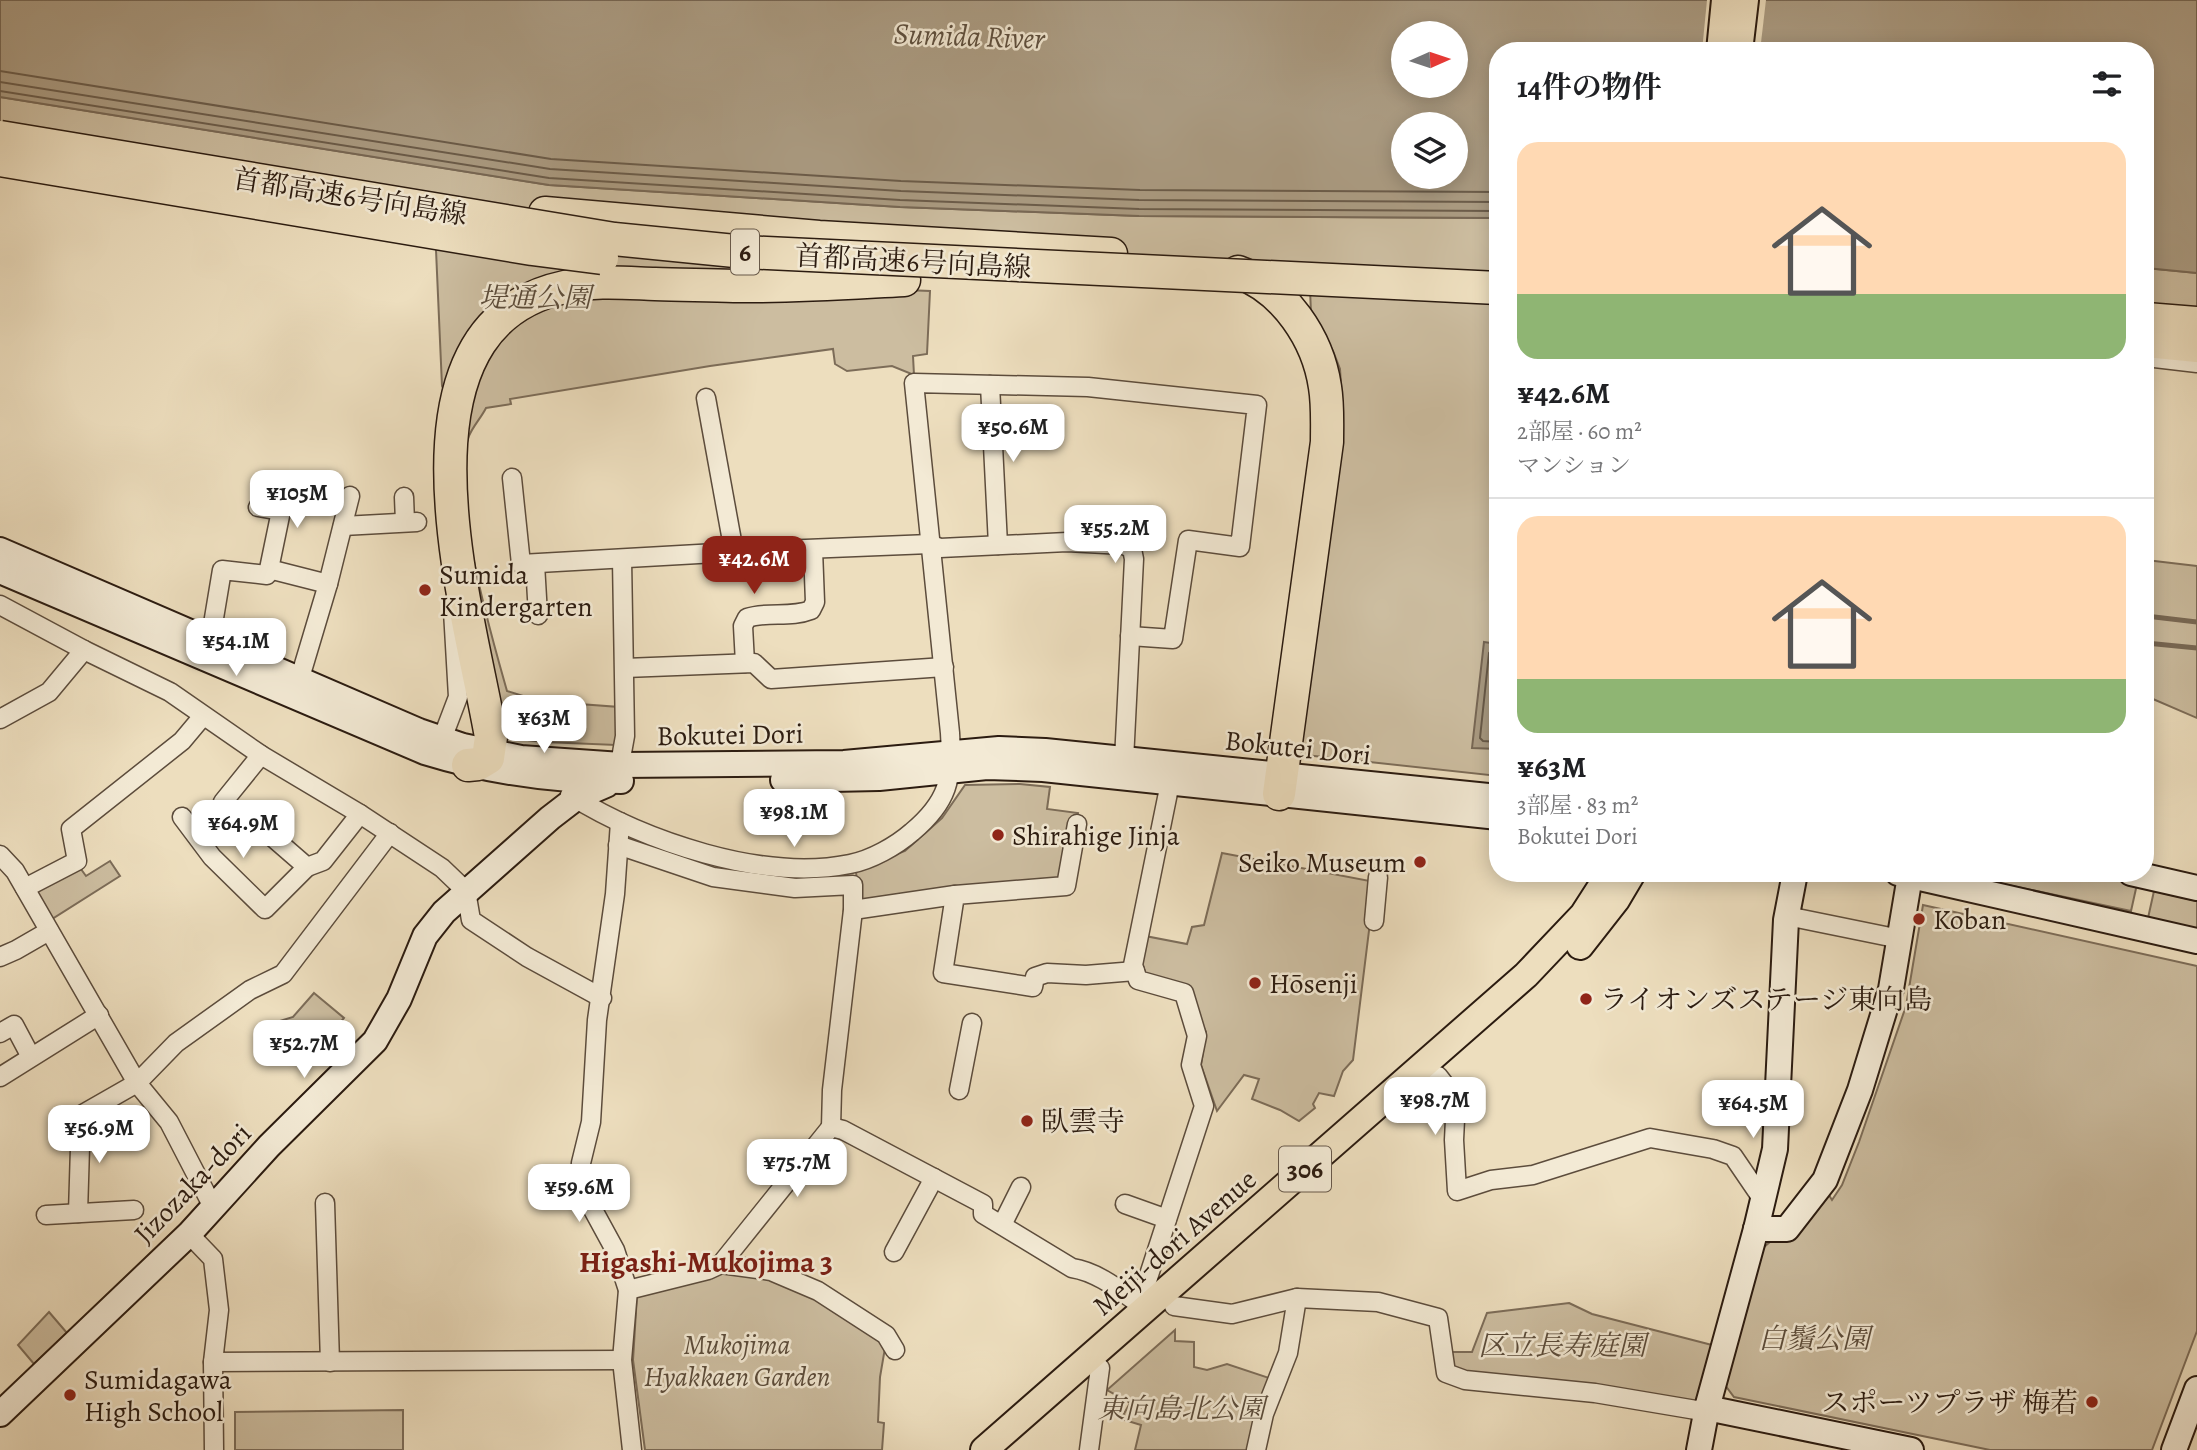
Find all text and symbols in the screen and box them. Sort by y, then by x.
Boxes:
water label: Sumida River [893,13,1047,59]
north arrow [1391,21,1468,98]
map controls [1391,21,1468,189]
icon: filters [2088,65,2126,103]
text: 14件の物件 [1517,67,1662,107]
button: layers [1391,112,1468,189]
street label: 首都高速6号向島線 [230,160,470,234]
icon: home [1759,188,1885,314]
road number: 6 [731,230,759,274]
street label: 首都高速6号向島線 [794,237,1032,287]
park label: 堤通公園 [479,279,595,317]
text: ¥42.6M [1517,373,1610,413]
pin: ¥50.6M [956,405,1070,464]
text: ¥50.6M [977,411,1049,442]
text: 2部屋 · 60 m² [1517,416,1642,447]
text: マンション [1517,450,1631,481]
pin: ¥105M [248,470,346,530]
text: ¥105M [266,477,328,508]
pin: ¥55.2M [1058,505,1172,565]
text: ¥55.2M [1080,512,1150,543]
pin: ¥42.6M [697,536,811,596]
text: ¥42.6M [718,543,790,574]
place label: Sumida Kindergarten [439,556,593,626]
icon: home [1759,561,1885,687]
marker: Sumida Kindergarten [417,582,433,598]
pin: ¥54.1M [179,618,293,678]
text: ¥54.1M [202,625,270,656]
pin: ¥63M [503,696,585,755]
text: ¥63M [517,702,571,733]
street label: Bokutei Dori [656,715,804,755]
street label: Bokutei Dori [1223,721,1373,775]
text: ¥63M [1517,747,1586,787]
pin: ¥98.1M [737,790,851,849]
text: 3部屋 · 83 m² [1517,790,1638,821]
text: ¥98.1M [760,796,828,827]
pin: ¥64.9M [186,800,300,860]
text: ¥64.9M [207,807,279,838]
place label: Shirahige Jinja [1012,817,1180,855]
text: Bokutei Dori [1517,821,1638,852]
marker: Shirahige Jinja [990,827,1006,843]
place label: Seiko Museum [1238,844,1406,882]
marker: Seiko Museum [1412,854,1428,870]
place label: Koban [1933,901,2006,939]
marker: Koban [1911,911,1927,927]
place label: Hōsenji [1269,965,1358,1003]
marker: Hōsenji [1247,975,1263,991]
place label: ライオンズステージ東向島 [1600,981,1932,1019]
marker: ライオンズステージ東向島 [1578,991,1594,1007]
pin: ¥52.7M [247,1020,361,1080]
text: ¥52.7M [269,1027,339,1058]
pin: ¥98.7M [1378,1078,1492,1137]
pin: ¥64.5M [1696,1080,1810,1140]
text: ¥98.7M [1400,1084,1470,1115]
text: ¥64.5M [1718,1087,1788,1118]
place label: 臥雲寺 [1041,1103,1125,1141]
pin: ¥56.9M [42,1106,156,1165]
text: ¥56.9M [64,1112,134,1143]
marker: 臥雲寺 [1019,1113,1035,1129]
street label: Jizozaka-dori [126,1115,260,1252]
pin: ¥75.7M [740,1140,854,1199]
text: ¥75.7M [763,1146,831,1177]
road number: 306 [1279,1146,1331,1192]
street label: Meiji-dori Avenue [1085,1161,1265,1325]
pin: ¥59.6M [522,1164,636,1224]
text: ¥59.6M [544,1171,614,1202]
district label: Higashi-Mukojima 3 [579,1242,833,1282]
park label: 白鬚公園 [1758,1320,1874,1358]
park label: Mukojima Hyakkaen Garden [644,1326,830,1396]
park label: 区立長寿庭園 [1478,1327,1650,1365]
place label: Sumidagawa High School [84,1361,232,1431]
place label: スポーツプラザ 梅若 [1822,1384,2078,1422]
marker: Sumidagawa High School [62,1387,78,1403]
park label: 東向島北公園 [1097,1390,1269,1428]
marker: スポーツプラザ 梅若 [2084,1394,2100,1410]

